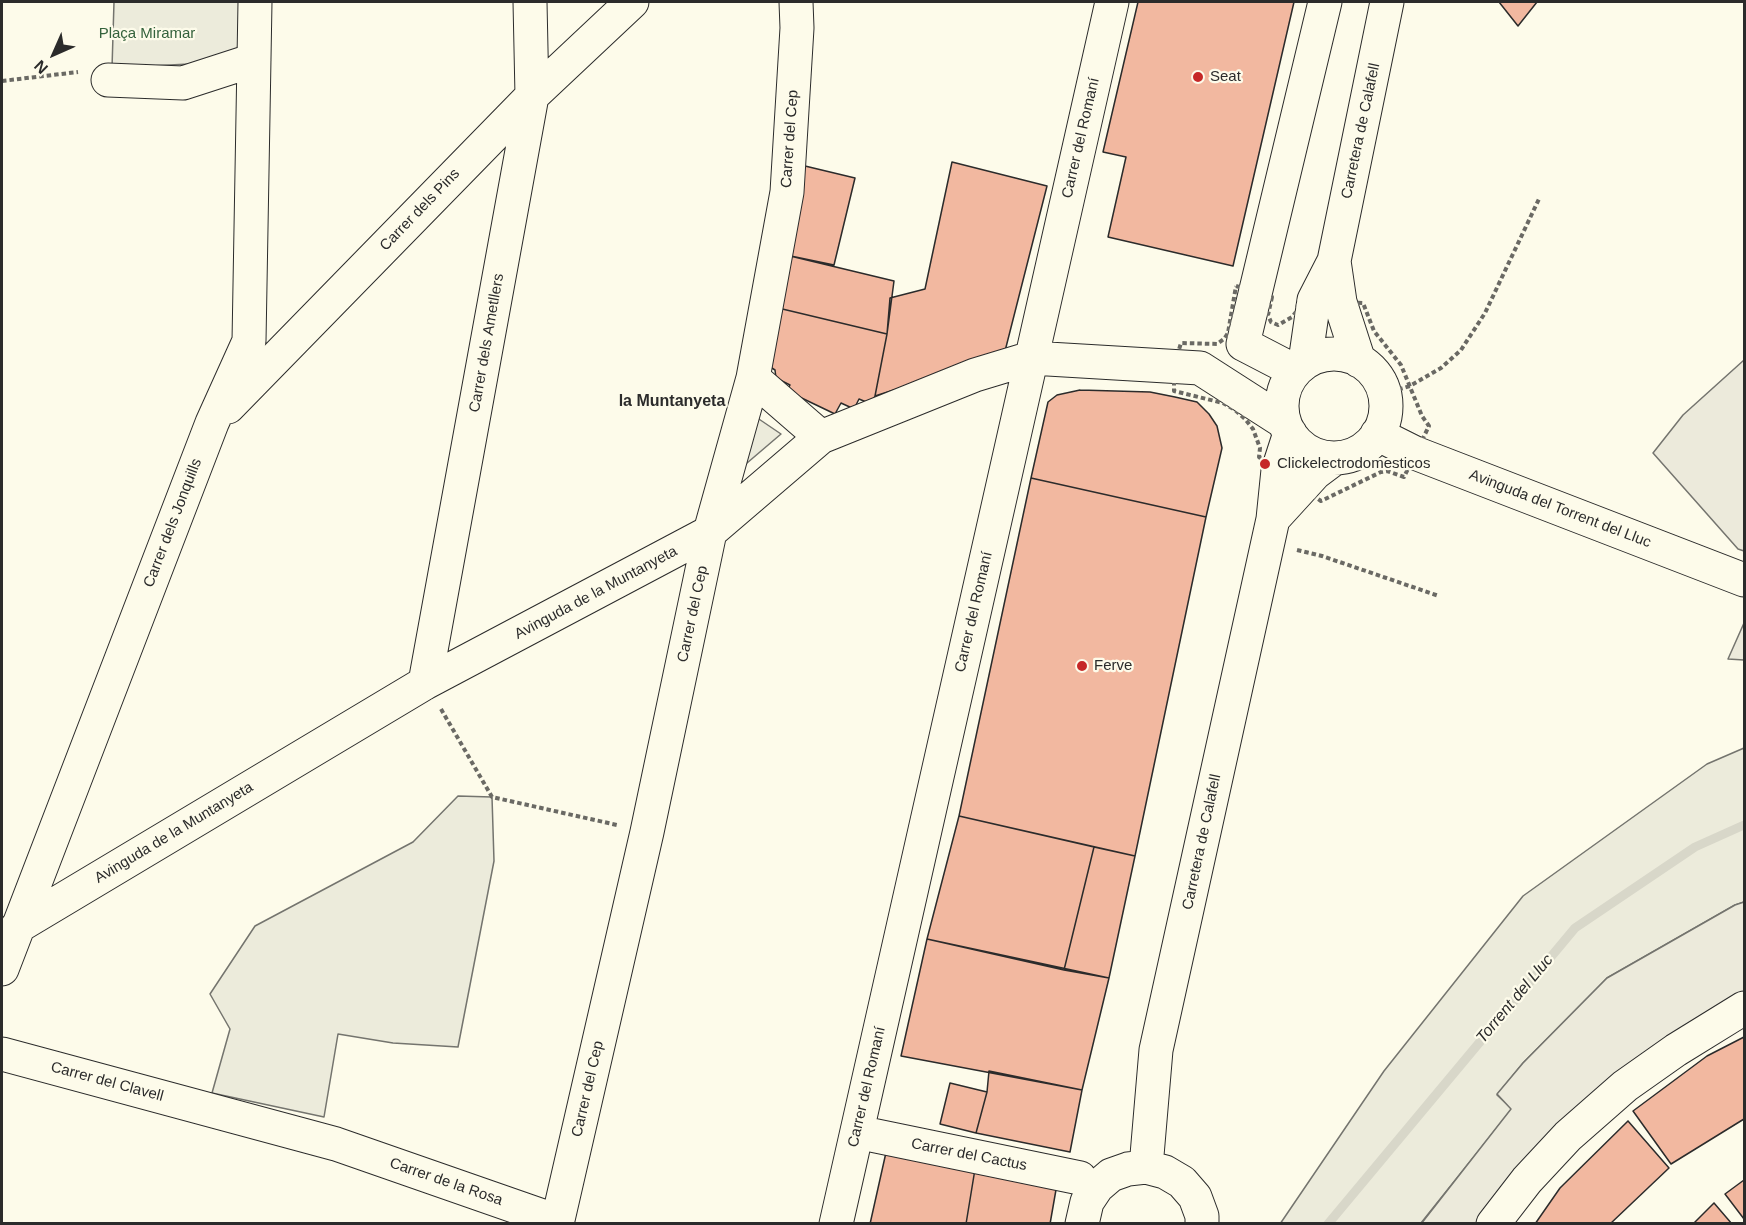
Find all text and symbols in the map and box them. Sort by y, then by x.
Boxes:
north arrow [24,24,84,84]
park label: Plaça Miramar [99,25,195,43]
text: N [31,57,51,77]
street label: Carretera de Calafell [1338,61,1384,201]
place label: Seat [1210,68,1241,86]
marker: Seat [1191,70,1205,84]
street label: Carrer del Romaní [1058,76,1104,200]
street label: Carrer del Cep [778,89,802,189]
street label: Carrer dels Pins [376,165,464,255]
street label: Carrer dels Ametllers [466,272,508,414]
district label: la Muntanyeta [619,392,725,412]
place label: Clickelectrodomesticos [1277,455,1430,473]
street label: Carrer dels Jonquills [140,456,206,590]
marker: Clickelectrodomesticos [1258,457,1272,471]
street label: Avinguda del Torrent del Lluc [1467,466,1653,552]
street label: Avinguda de la Muntanyeta [512,542,680,644]
street label: Carrer del Romaní [951,550,997,674]
street label: Carrer del Cep [674,564,712,664]
place label: Ferve [1094,657,1132,675]
marker: Ferve [1075,659,1089,673]
street label: Carretera de Calafell [1179,772,1225,912]
street label: Avinguda de la Muntanyeta [92,779,256,887]
water label: Torrent del Lluc [1472,951,1558,1047]
street label: Carrer del Romaní [844,1025,890,1149]
street label: Carrer del Cep [568,1039,608,1139]
street label: Carrer del Clavell [49,1058,165,1106]
street label: Carrer del Cactus [910,1135,1028,1175]
street label: Carrer de la Rosa [387,1154,505,1210]

